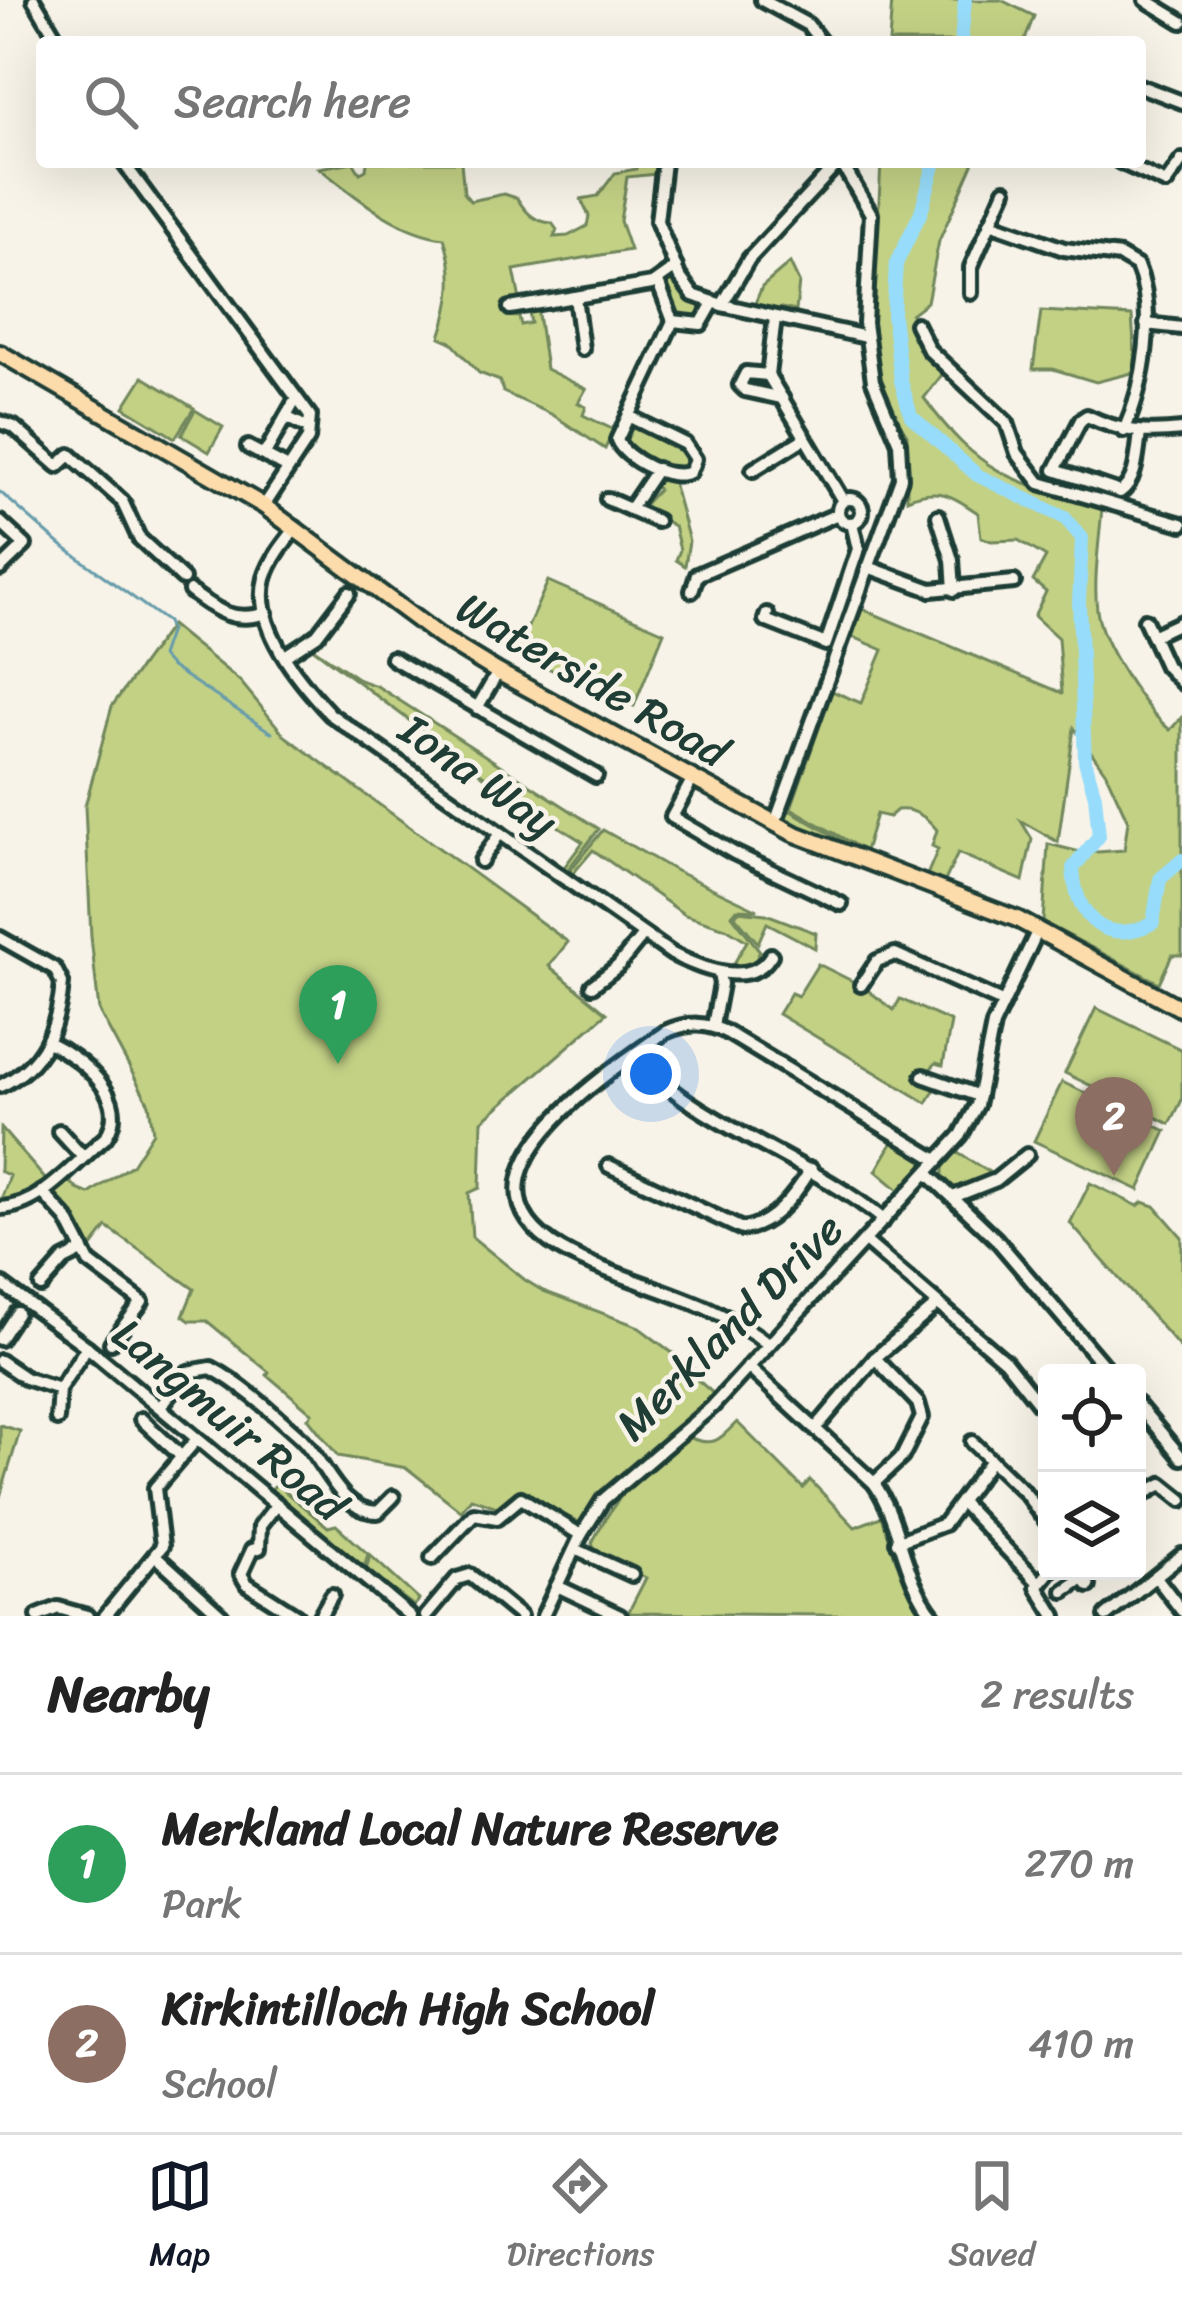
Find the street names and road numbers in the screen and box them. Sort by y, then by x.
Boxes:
street label: Waterside Road [441,569,747,792]
street label: Iona Way [380,690,576,861]
street label: Merkland Drive [596,1193,864,1461]
street label: Langmuir Road [93,1297,368,1545]

